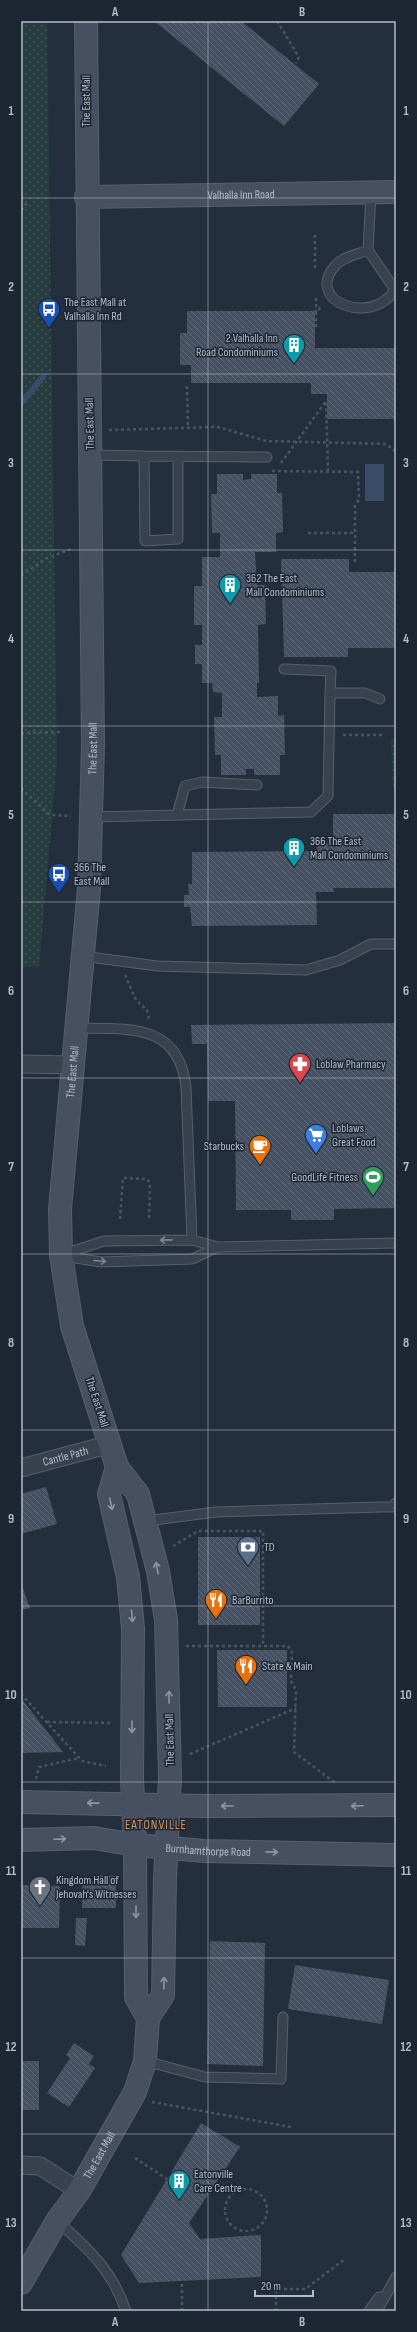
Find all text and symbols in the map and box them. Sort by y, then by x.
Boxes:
text: A [111,4,119,20]
text: B [299,4,305,20]
street label: The East Mall [79,75,94,127]
text: 1 [8,103,14,119]
text: 1 [403,103,409,119]
street label: Valhalla Inn Road [207,186,275,203]
text: 2 [8,279,14,295]
text: 2 [403,279,409,295]
place label: The East Mall at Valhalla Inn Rd [64,295,127,324]
bus stop icon: The East Mall at Valhalla Inn Rd [36,296,62,329]
place label: 2 Valhalla Inn Road Condominiums [196,331,278,360]
building icon: 2 Valhalla Inn Road Condominiums [281,332,307,365]
street label: The East Mall [82,398,98,450]
text: 3 [8,455,14,471]
text: 3 [403,455,409,471]
place label: 362 The East Mall Condominiums [246,571,324,600]
building icon: 362 The East Mall Condominiums [217,572,243,605]
text: 4 [8,631,14,647]
text: 4 [403,631,409,647]
street label: The East Mall [85,722,101,775]
text: 5 [8,807,14,823]
text: 5 [403,807,409,823]
place label: 366 The East Mall Condominiums [310,834,388,863]
building icon: 366 The East Mall Condominiums [281,835,307,868]
place label: 366 The East Mall [74,860,109,889]
bus stop icon: 366 The East Mall [46,861,72,894]
text: 6 [8,983,14,999]
text: 6 [403,983,409,999]
street label: The East Mall [63,1045,82,1098]
pharmacy icon: Loblaw Pharmacy [287,1051,313,1084]
place label: Loblaw Pharmacy [316,1057,386,1072]
place label: Loblaws Great Food [332,1121,376,1150]
supermarket icon: Loblaws Great Food [303,1122,329,1155]
cafe icon: Starbucks [247,1133,273,1166]
place label: Starbucks [204,1139,244,1154]
text: 7 [8,1159,14,1175]
text: 7 [403,1159,409,1175]
sports icon: GoodLife Fitness [360,1164,386,1197]
place label: GoodLife Fitness [291,1170,358,1185]
one-way arrow [160,1236,173,1244]
one-way arrow [93,1258,106,1265]
text: 8 [8,1335,14,1351]
text: 8 [403,1335,409,1351]
street label: The East Mall [82,1375,112,1429]
street label: Cantle Path [41,1443,90,1469]
one-way arrow [108,1497,116,1510]
text: 9 [8,1511,14,1527]
text: 9 [403,1511,409,1527]
bank icon: TD [235,1534,261,1567]
place label: TD [264,1540,275,1555]
one-way arrow [153,1562,161,1575]
restaurant icon: BarBurrito [203,1587,229,1620]
place label: BarBurrito [232,1593,273,1608]
one-way arrow [128,1609,136,1622]
restaurant icon: State & Main [233,1653,259,1686]
place label: State & Main [262,1659,313,1674]
text: 10 [5,1687,17,1703]
text: 10 [400,1687,412,1703]
one-way arrow [165,1691,173,1704]
street label: The East Mall [162,1714,178,1766]
one-way arrow [128,1720,136,1733]
one-way arrow [87,1799,100,1806]
one-way arrow [221,1802,234,1810]
one-way arrow [351,1802,364,1810]
district label: EATONVILLE [125,1817,187,1833]
one-way arrow [53,1835,66,1843]
street label: Burnhamthorpe Road [165,1840,251,1859]
one-way arrow [265,1849,278,1856]
text: 11 [6,1863,16,1879]
text: 11 [401,1863,411,1879]
place label: Kingdom Hall of Jehovah's Witnesses [55,1873,136,1902]
church icon: Kingdom Hall of Jehovah's Witnesses [27,1874,53,1907]
one-way arrow [132,1905,140,1918]
one-way arrow [160,1977,167,1990]
text: 12 [6,2039,17,2055]
text: 12 [401,2039,412,2055]
street label: The East Mall [80,2129,119,2182]
place label: Eatonville Care Centre [194,2167,242,2196]
building icon: Eatonville Care Centre [166,2168,192,2201]
text: 13 [6,2215,17,2231]
text: 13 [401,2215,412,2231]
scale bar [255,2272,313,2298]
text: 20 m [261,2279,281,2294]
text: A [111,2314,119,2330]
text: B [299,2314,305,2330]

